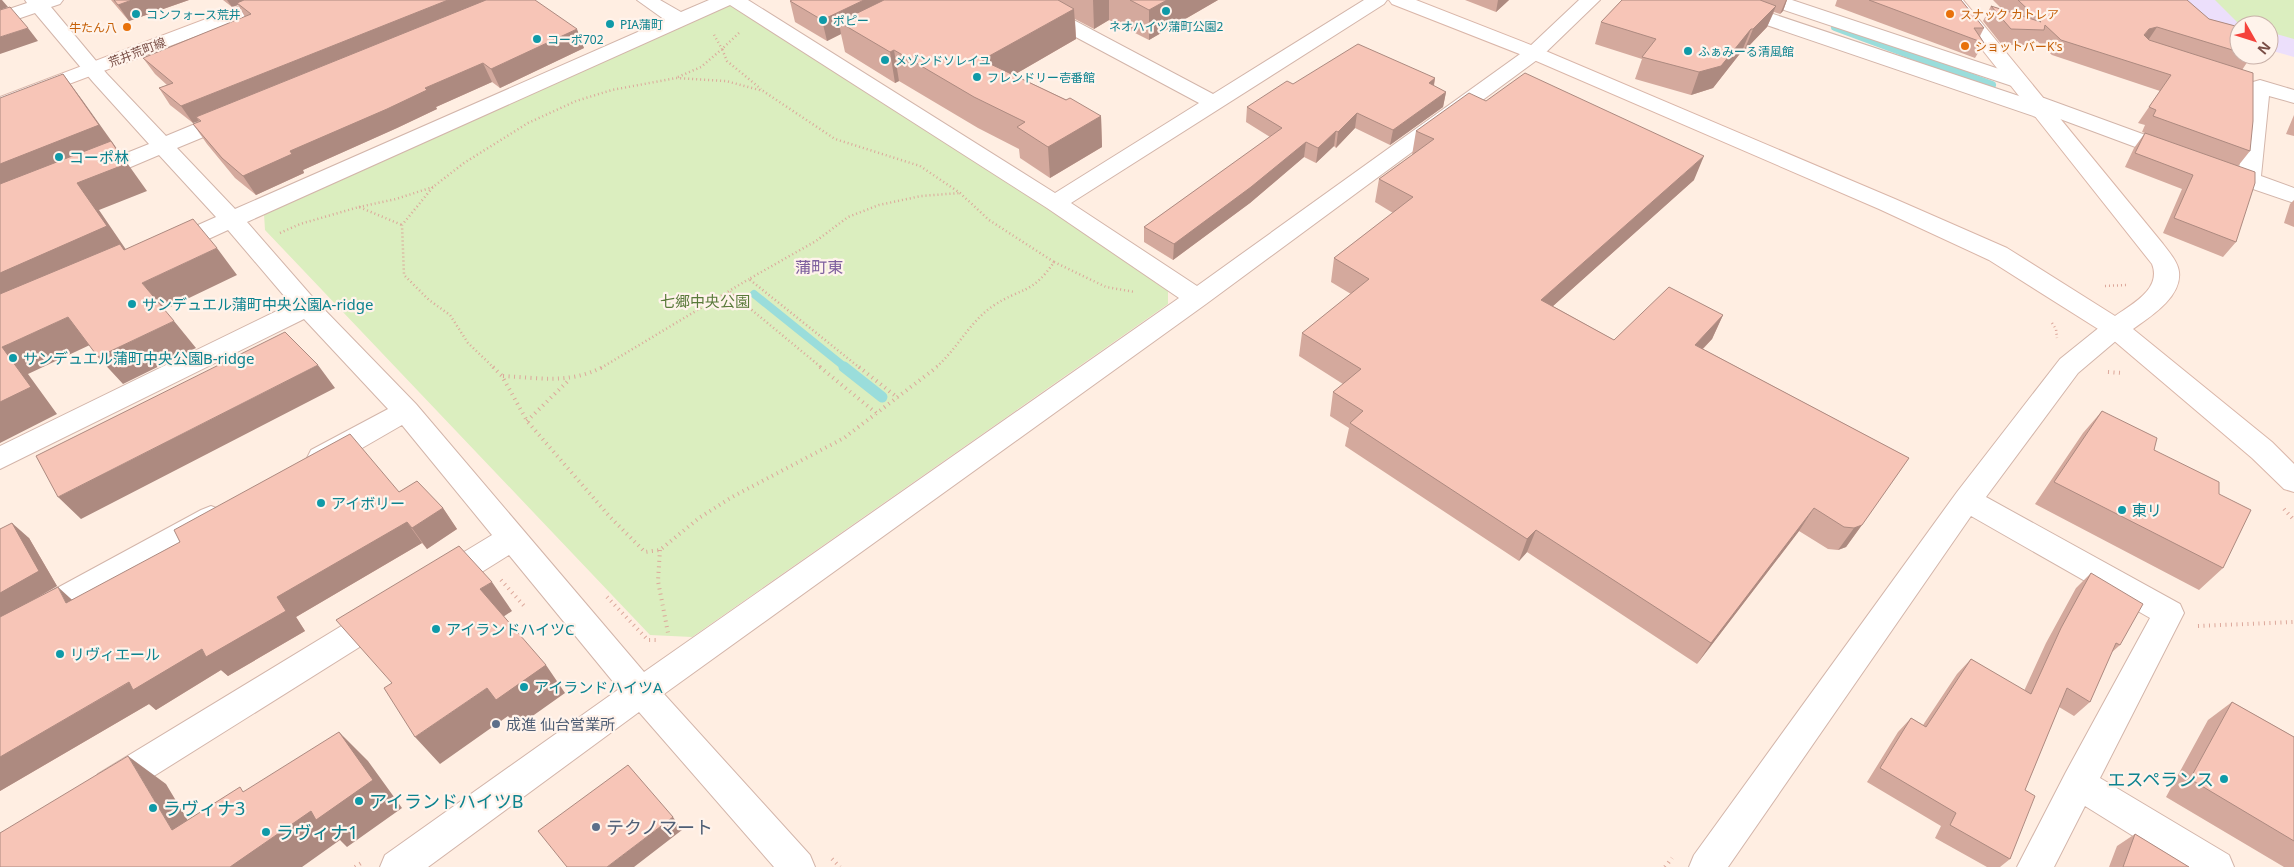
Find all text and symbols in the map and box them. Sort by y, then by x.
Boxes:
marker: ネオハイツ蒲町公園2 [1160,5,1172,17]
place label: コンフォース荒井 [146,6,241,23]
place label: スナック カトレア [1960,6,2059,23]
marker: コンフォース荒井 [130,8,142,20]
marker: スナック カトレア [1944,8,1956,20]
place label: ポピー [833,12,869,29]
marker: ポピー [817,14,829,26]
north arrow [2229,15,2279,65]
place label: PIA蒲町 [620,16,663,33]
marker: PIA蒲町 [604,18,616,30]
place label: ネオハイツ蒲町公園2 [1109,18,1223,35]
place label: 牛たん八 [69,19,117,36]
marker: 牛たん八 [121,21,133,33]
place label: コーポ702 [547,31,604,48]
street label: 荒井荒町線 [106,33,168,71]
marker: コーポ702 [531,33,543,45]
place label: ショットバーK's [1975,38,2063,55]
text: N [2254,38,2275,59]
marker: ショットバーK's [1959,40,1971,52]
place label: ふぁみーる清風館 [1698,43,1794,60]
marker: ふぁみーる清風館 [1682,45,1694,57]
place label: メゾンドソレイユ [895,52,991,69]
marker: メゾンドソレイユ [879,54,891,66]
place label: フレンドリー壱番館 [987,69,1095,86]
marker: フレンドリー壱番館 [971,71,983,83]
place label: コーポ林 [69,147,129,167]
marker: コーポ林 [53,151,65,163]
district label: 蒲町東 [795,256,843,278]
park label: 七郷中央公園 [660,291,750,311]
place label: サンデュエル蒲町中央公園A-ridge [142,294,373,314]
marker: サンデュエル蒲町中央公園A-ridge [126,298,138,310]
place label: サンデュエル蒲町中央公園B-ridge [23,348,255,368]
marker: サンデュエル蒲町中央公園B-ridge [7,352,19,364]
place label: アイボリー [331,493,405,513]
marker: アイボリー [315,497,327,509]
place label: 東リ [2132,500,2162,520]
marker: 東リ [2116,504,2128,516]
place label: アイランドハイツC [446,619,575,639]
marker: アイランドハイツC [430,623,442,635]
place label: リヴィエール [70,644,160,664]
marker: リヴィエール [54,648,66,660]
place label: アイランドハイツA [534,677,663,697]
marker: アイランドハイツA [518,681,530,693]
place label: 成進 仙台営業所 [506,714,615,734]
marker: 成進 仙台営業所 [490,718,502,730]
place label: エスペランス [2108,767,2214,791]
marker: エスペランス [2218,773,2230,785]
place label: アイランドハイツB [369,789,523,813]
marker: アイランドハイツB [353,795,365,807]
place label: ラヴィナ3 [163,796,245,820]
marker: ラヴィナ3 [147,802,159,814]
place label: テクノマート [606,815,713,839]
place label: ラヴィナ1 [276,820,358,844]
marker: テクノマート [590,821,602,833]
marker: ラヴィナ1 [260,826,272,838]

